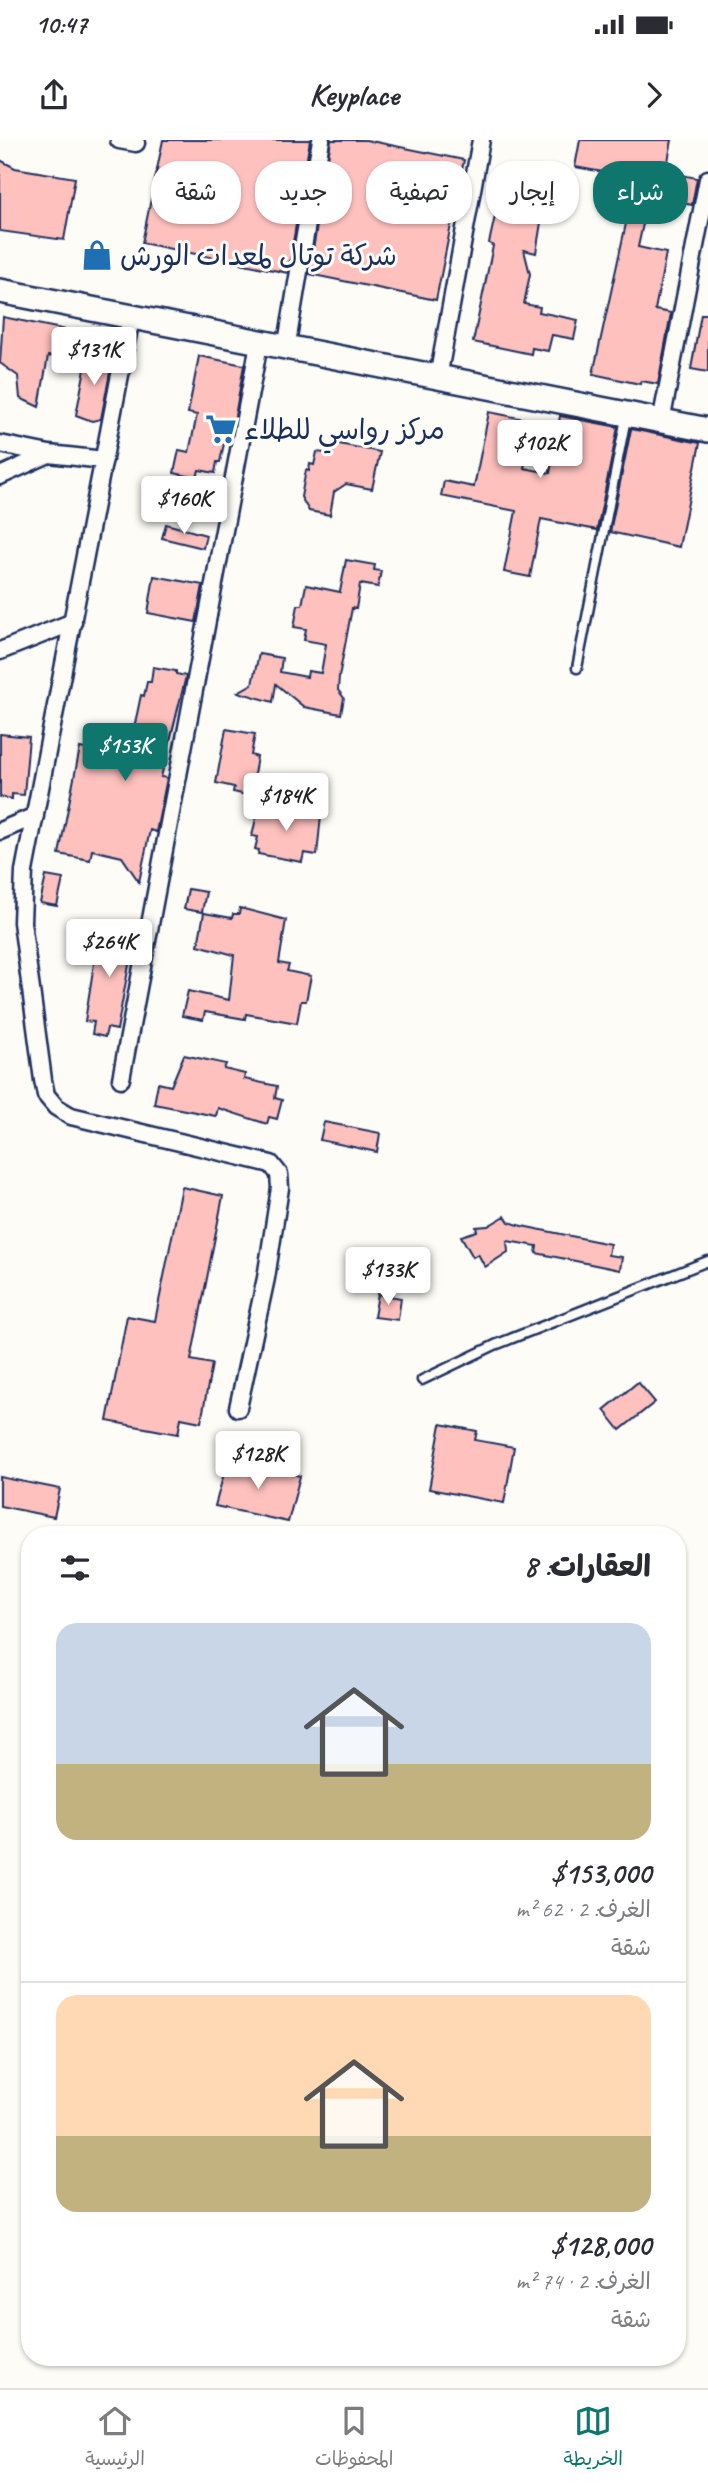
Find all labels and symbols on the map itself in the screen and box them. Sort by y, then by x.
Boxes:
shop icon: شركة توتال لمعدات الورش [80,238,114,272]
place label: شركة توتال لمعدات الورش [120,238,397,274]
pin: $131K [45,328,143,387]
supermarket icon: مركز رواسي للطلاء [204,412,238,446]
place label: مركز رواسي للطلاء [244,412,445,454]
pin: $102K [491,420,589,480]
pin: $160K [135,476,233,536]
pin: $153K [76,724,174,783]
pin: $184K [237,774,335,833]
pin: $264K [60,920,158,979]
pin: $133K [339,1248,437,1307]
pin: $128K [209,1432,307,1491]

